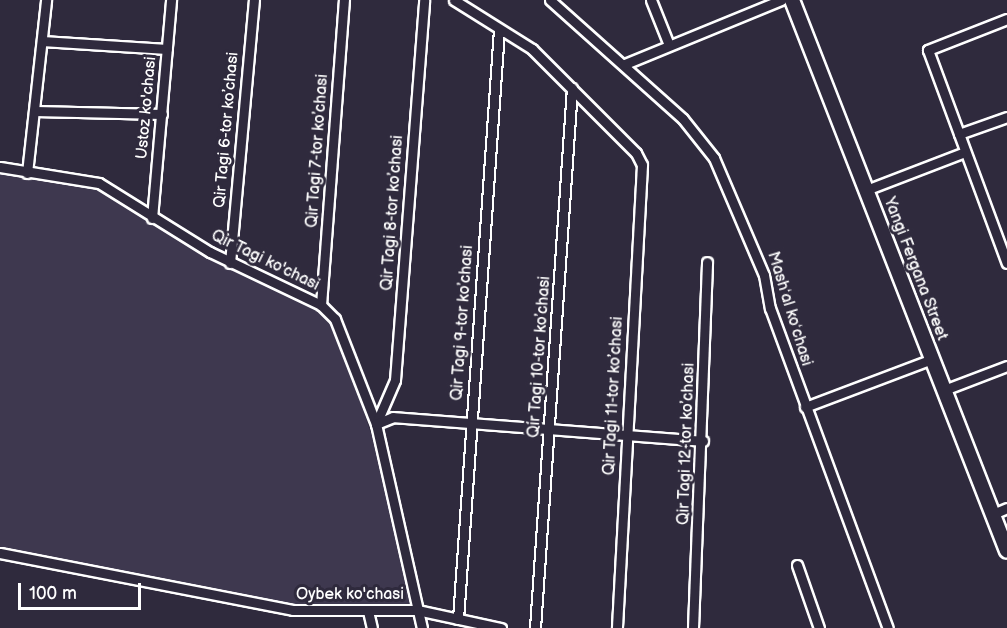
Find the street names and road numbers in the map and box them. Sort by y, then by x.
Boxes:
street label: Qir Tagi 6-tor koʼchasi [211,51,243,209]
street label: Ustoz ko'chasi [133,56,161,160]
street label: Qir Tagi 7-tor koʼchasi [303,73,333,229]
street label: Qir Tagi 8-tor koʼchasi [378,134,408,292]
street label: Yangi Fergana Street [879,195,951,343]
street label: Qir Tagi ko'chasi [208,226,322,296]
street label: Qir Tagi 9-tor koʼchasi [448,244,478,402]
street label: Mashʻal koʻchasi [763,250,815,368]
street label: Qir Tagi 10-tor koʼchasi [525,275,555,439]
street label: Qir Tagi 11-tor koʼchasi [600,316,628,476]
street label: Qir Tagi 12-tor koʼchasi [675,362,699,526]
street label: Oybek ko'chasi [296,585,404,605]

